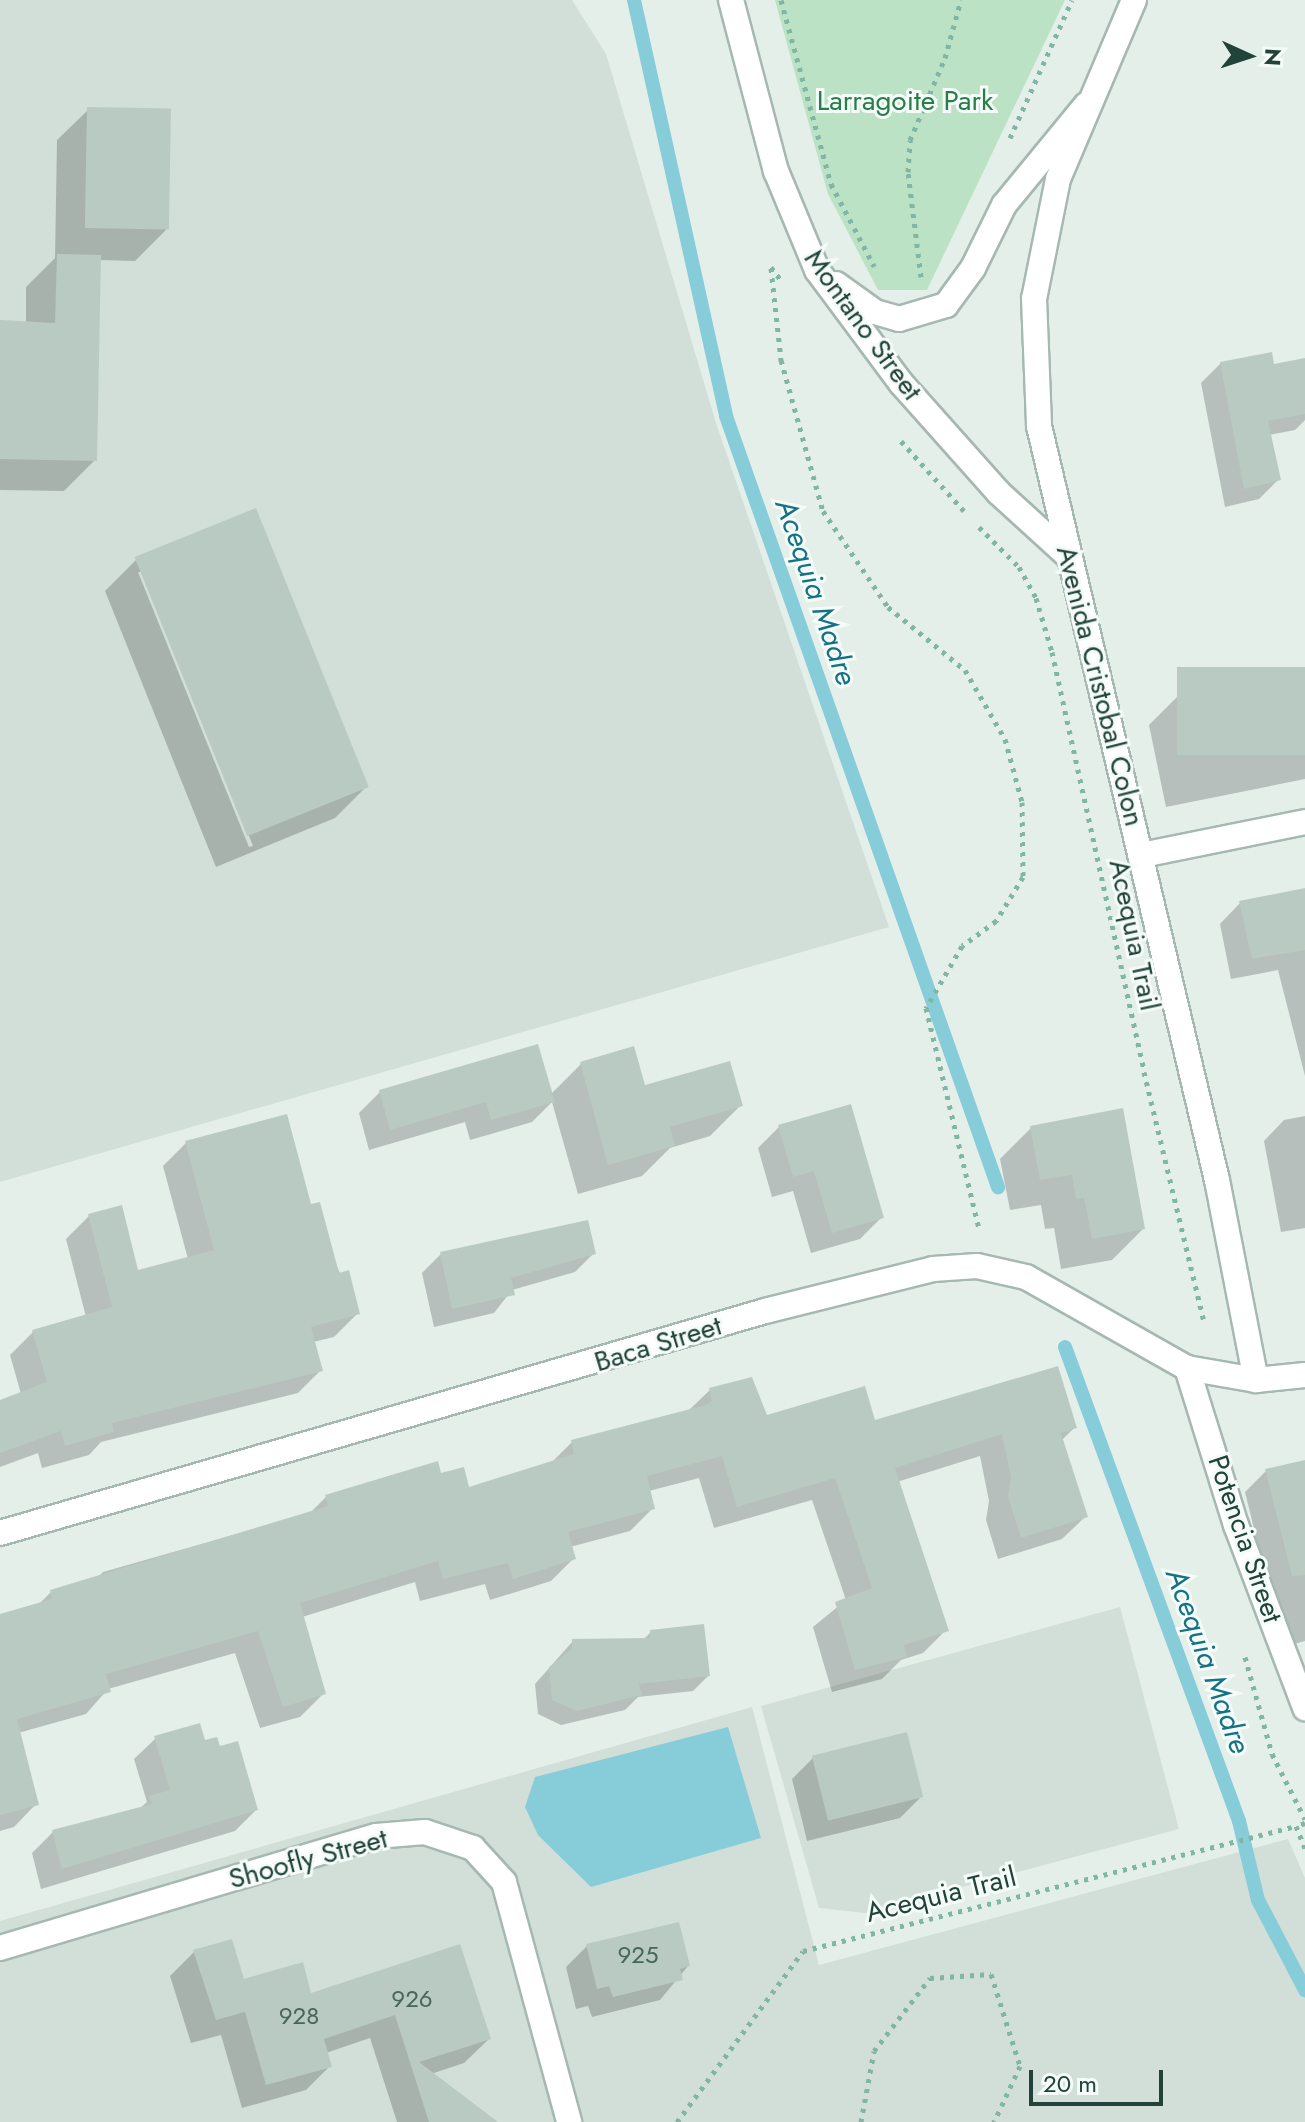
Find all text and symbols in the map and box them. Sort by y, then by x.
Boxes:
north arrow [1209,16,1289,96]
text: N [1257,48,1289,67]
park label: Larragoite Park [817,84,993,118]
street label: Montano Street [797,243,929,407]
water label: Acequia Madre [767,494,865,690]
street label: Avenida Cristobal Colon [1049,542,1151,830]
street label: Acequia Trail [1102,856,1166,1014]
street label: Baca Street [590,1309,726,1379]
street label: Potencia Street [1201,1451,1289,1627]
water label: Acequia Madre [1158,1563,1258,1759]
street label: Shoofly Street [225,1822,391,1896]
street label: Acequia Trail [862,1860,1020,1930]
house number: 925 [617,1941,659,1969]
house number: 926 [391,1985,433,2013]
house number: 928 [279,2002,319,2030]
scale bar [1033,2054,1167,2104]
text: 20 m [1043,2066,1097,2101]

